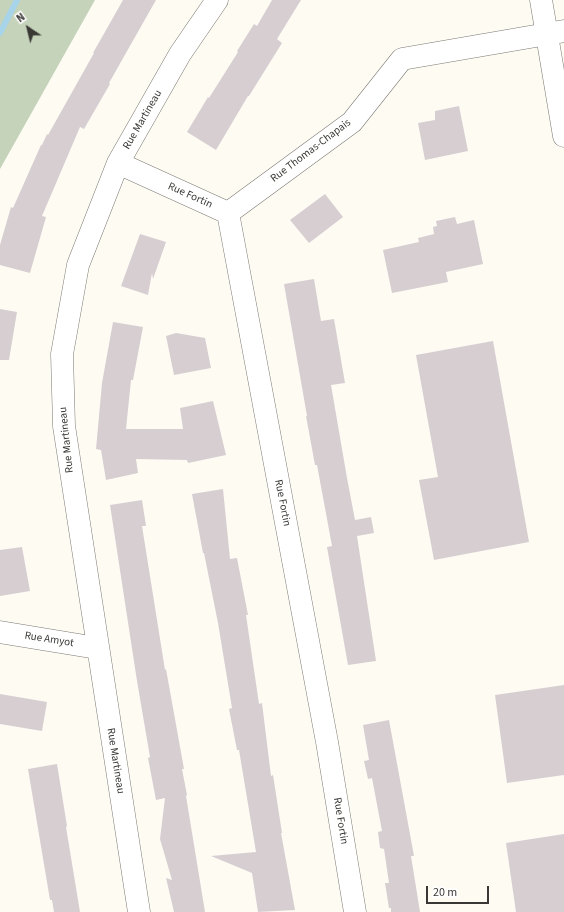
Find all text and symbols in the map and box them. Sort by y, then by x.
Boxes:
north arrow [8,8,48,48]
text: N [14,10,28,26]
street label: Rue Martineau [121,88,165,152]
street label: Rue Thomas-Chapais [268,116,354,186]
street label: Rue Fortin [166,180,214,212]
street label: Rue Martineau [57,406,77,474]
street label: Rue Fortin [271,478,293,528]
street label: Rue Amyot [23,630,75,650]
street label: Rue Martineau [103,727,127,795]
street label: Rue Fortin [330,797,350,845]
scale bar [428,878,491,904]
text: 20 m [433,884,457,901]

